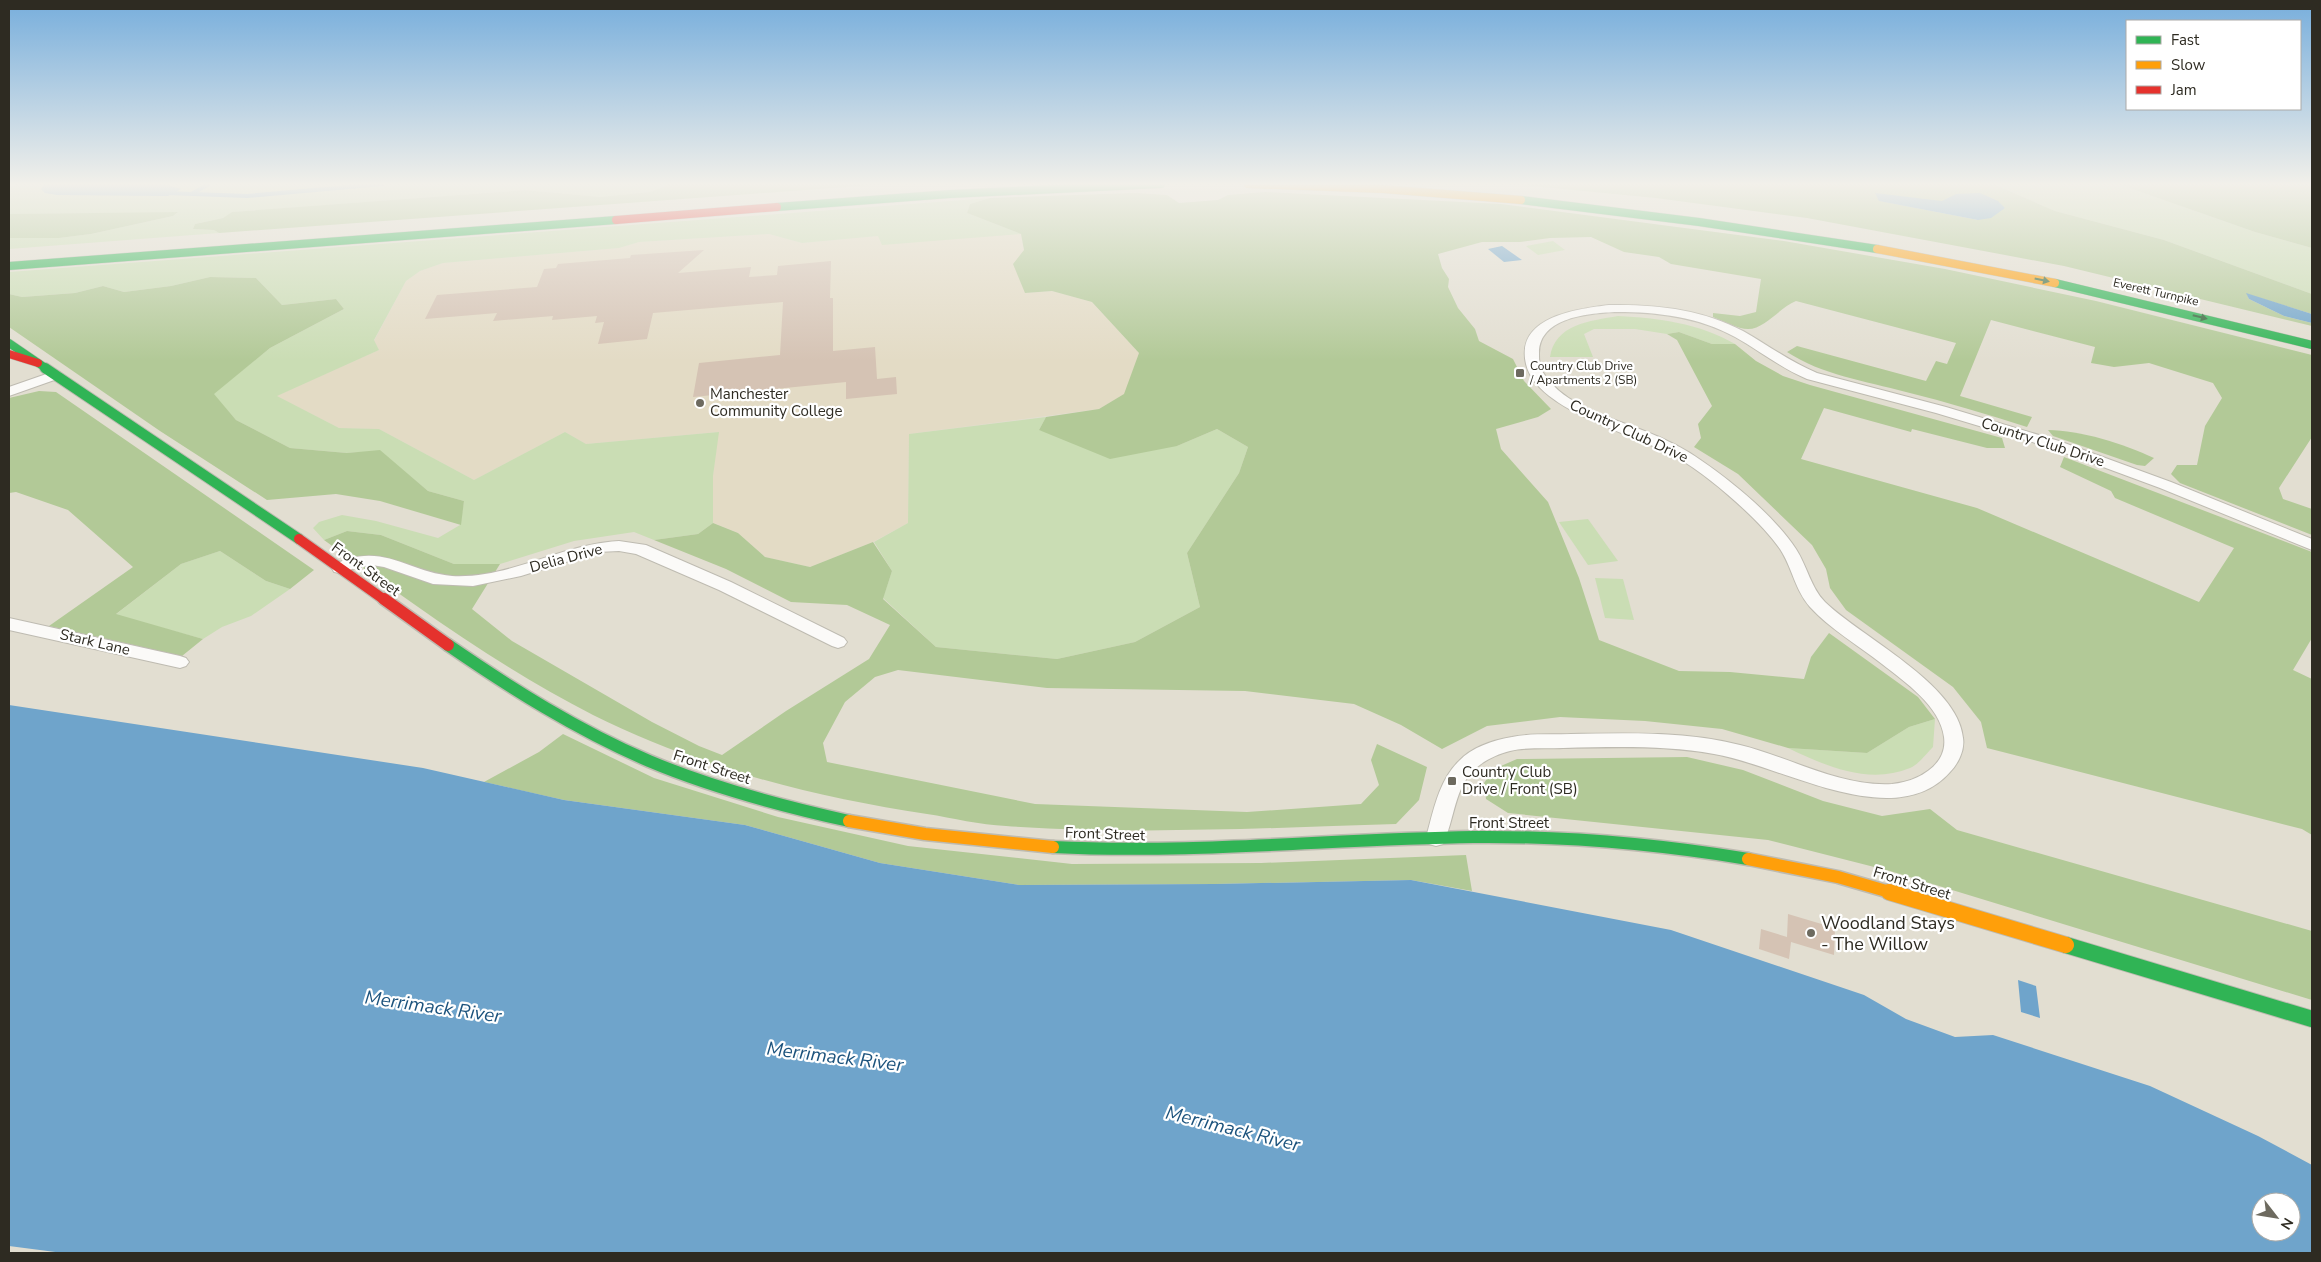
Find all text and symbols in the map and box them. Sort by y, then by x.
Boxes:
legend [2126,20,2301,110]
text: Fast [2171,30,2200,50]
text: Slow [2171,55,2206,75]
text: Jam [2170,80,2197,100]
street label: Everett Turnpike [2112,274,2200,310]
one-way arrow [2034,276,2049,284]
one-way arrow [2193,313,2208,321]
place label: Country Club Drive / Apartments 2 (SB) [1529,358,1637,388]
marker: Country Club Drive / Apartments 2 (SB) [1514,367,1526,379]
place label: Manchester Community College [710,384,842,421]
street label: Country Club Drive [1566,395,1692,467]
marker: Manchester Community College [694,397,706,409]
street label: Country Club Drive [1979,413,2107,471]
street label: Front Street [328,537,405,601]
street label: Delia Drive [527,539,605,577]
street label: Stark Lane [58,624,132,660]
street label: Front Street [671,745,754,789]
place label: Country Club Drive / Front (SB) [1462,762,1578,799]
marker: Country Club Drive / Front (SB) [1446,775,1458,787]
street label: Front Street [1469,813,1550,833]
street label: Front Street [1065,823,1146,845]
street label: Front Street [1871,862,1954,905]
place label: Woodland Stays - The Willow [1821,911,1955,956]
marker: Woodland Stays - The Willow [1805,927,1817,939]
water label: Merrimack River [363,985,504,1030]
water label: Merrimack River [765,1036,906,1078]
water label: Merrimack River [1163,1100,1304,1159]
north arrow [2251,1192,2301,1242]
text: N [2276,1214,2298,1233]

